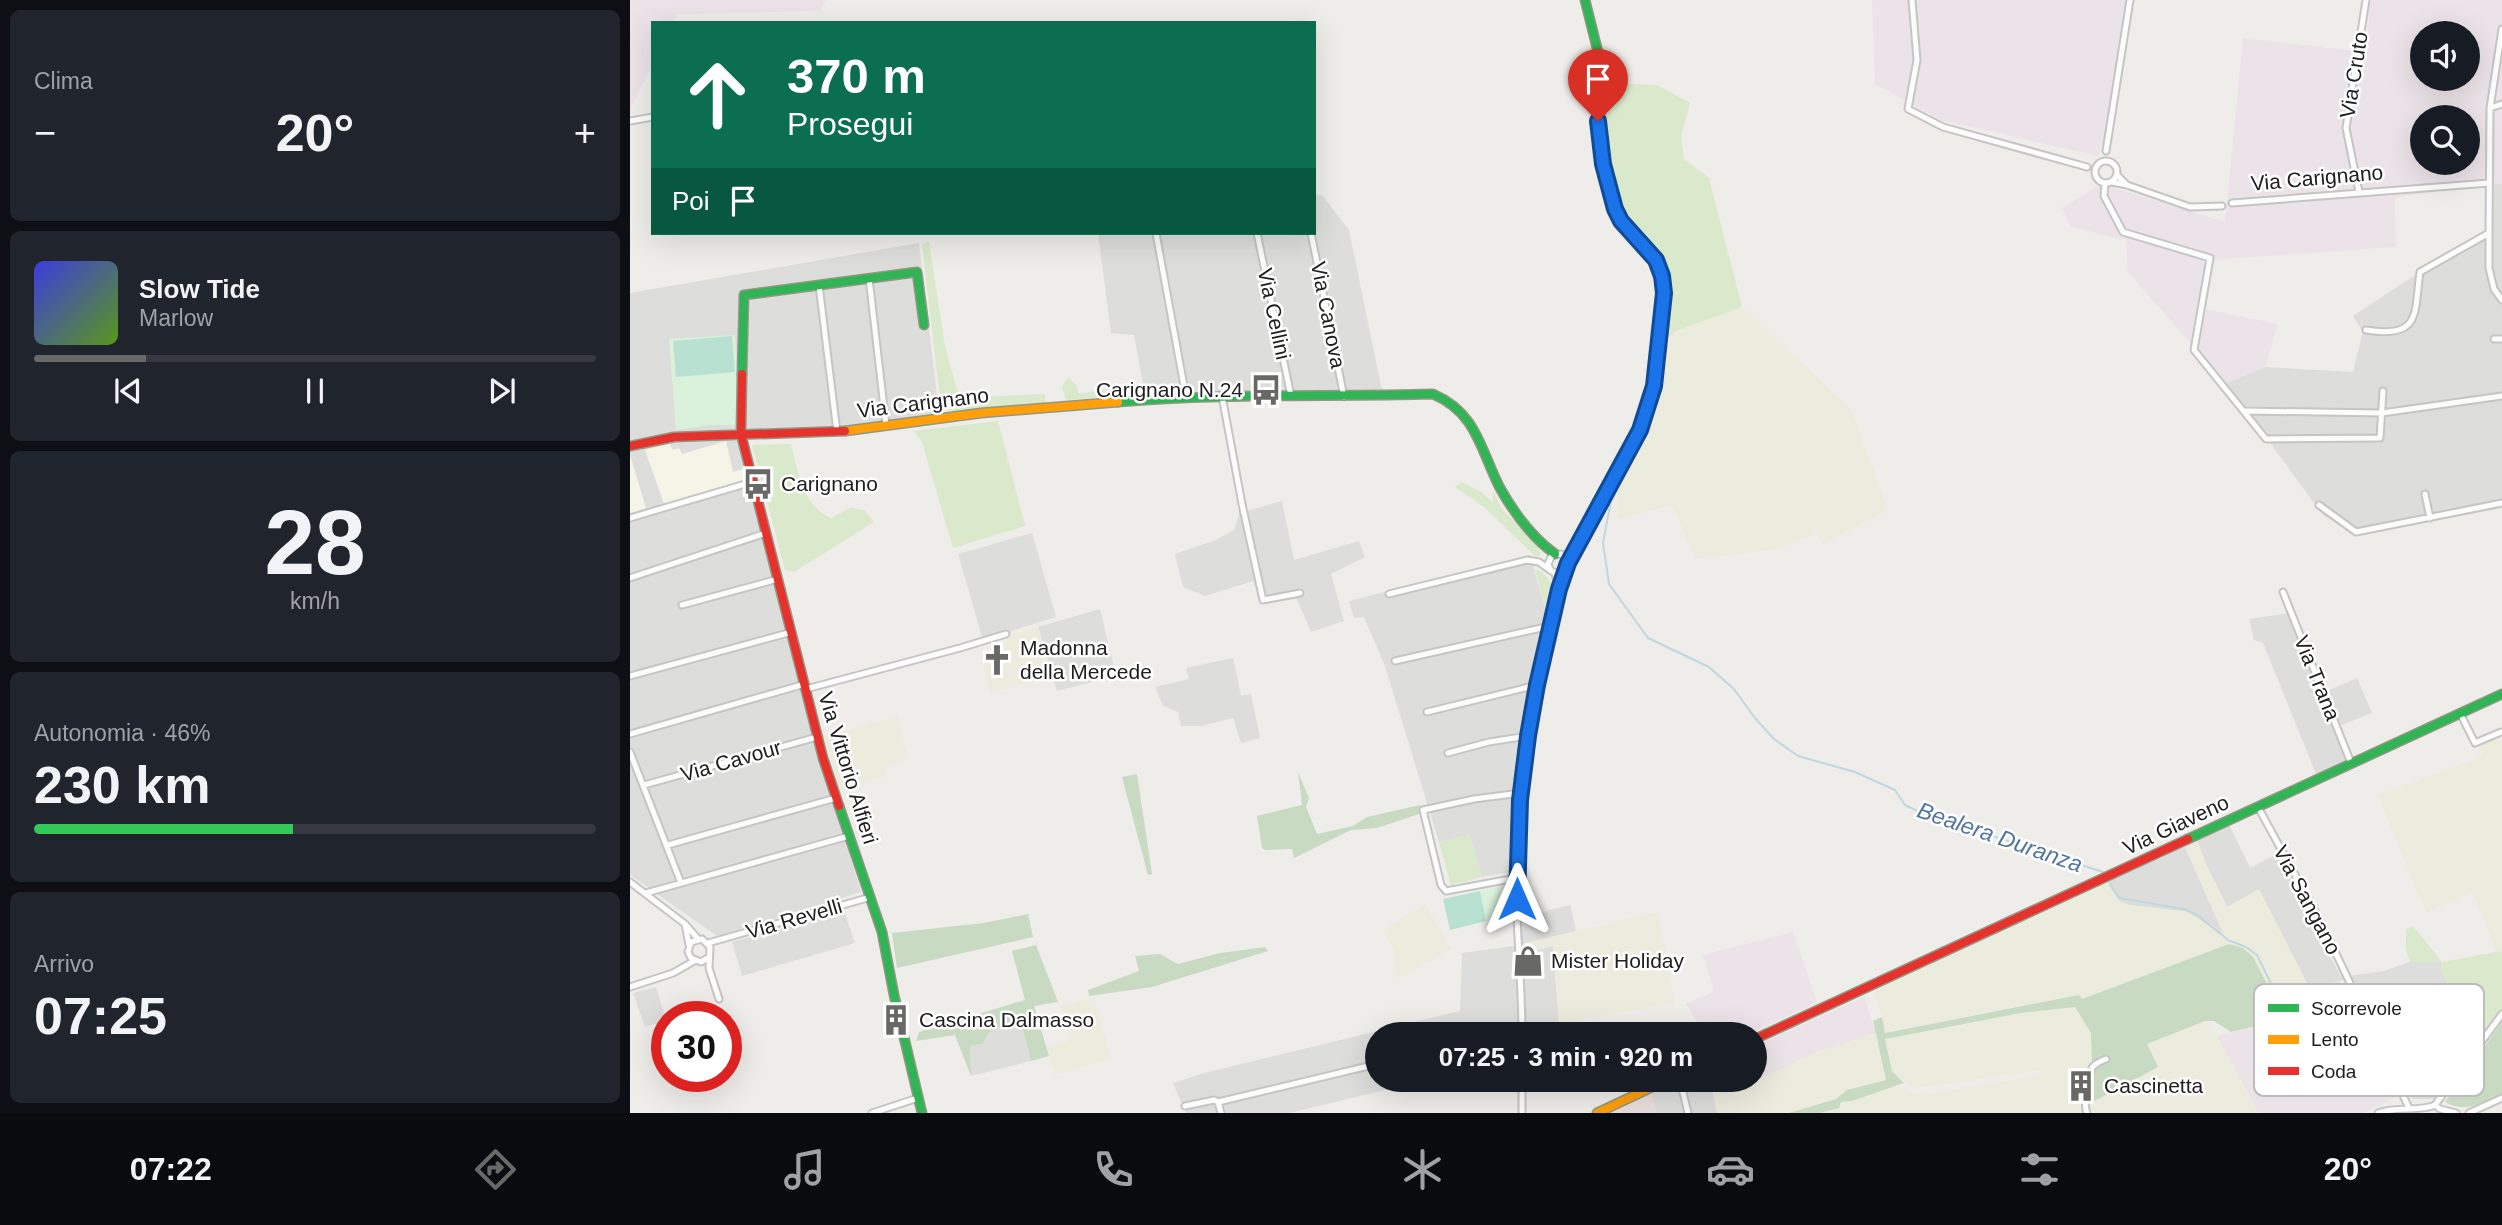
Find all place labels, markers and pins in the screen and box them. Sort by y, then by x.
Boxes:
pin [1568,49,1628,121]
bus stop icon: Carignano N.24 [1249,373,1283,407]
place label: Carignano N.24 [1096,378,1243,401]
bus stop icon: Carignano [741,467,775,501]
place label: Carignano [781,472,878,495]
place label: Madonna della Mercede [1020,636,1152,683]
church icon: Madonna della Mercede [980,643,1014,677]
shop icon: Mister Holiday [1511,944,1545,978]
place label: Mister Holiday [1551,949,1685,972]
building icon: Cascina Dalmasso [879,1003,913,1037]
place label: Cascina Dalmasso [919,1008,1094,1031]
building icon: Cascinetta [2064,1069,2098,1103]
place label: Cascinetta [2104,1074,2204,1097]

